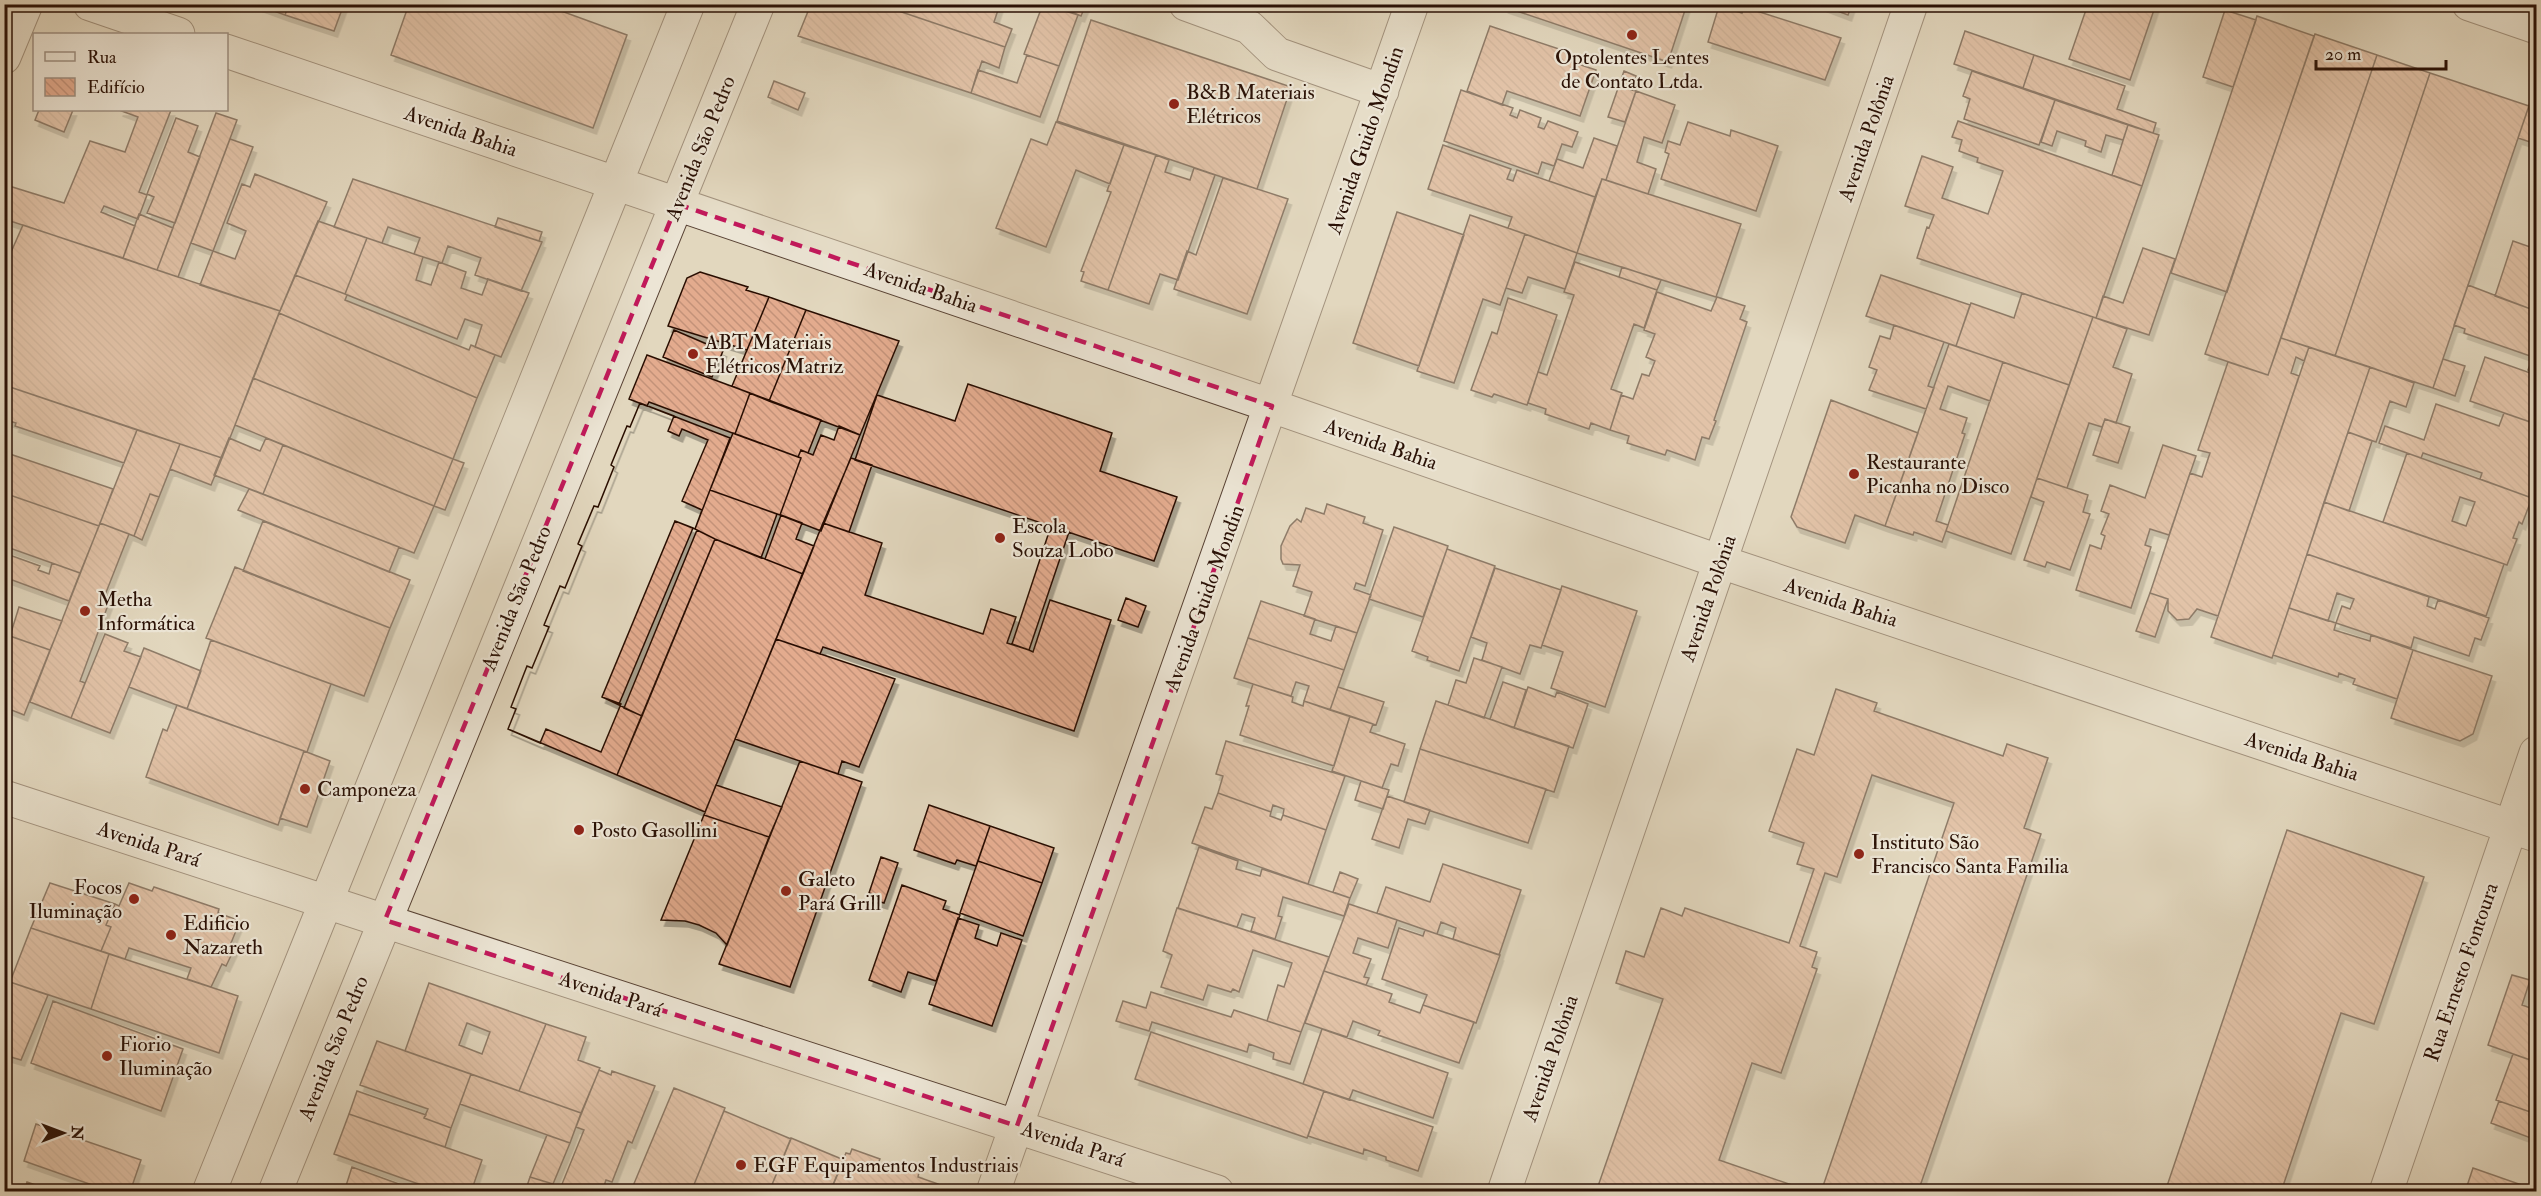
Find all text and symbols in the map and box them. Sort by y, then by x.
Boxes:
marker: Optolentes Lentes de Contato Ltda. [1625,28,1639,42]
legend [33,33,228,111]
scale bar [2316,33,2446,71]
street label: Avenida Guido Mondin [1320,43,1410,238]
text: 20 m [2325,43,2361,66]
place label: Optolentes Lentes de Contato Ltda. [1555,44,1709,95]
text: Rua [87,46,117,69]
street label: Avenida Polônia [1832,71,1901,206]
street label: Avenida São Pedro [659,72,742,225]
text: Edifício [87,76,145,99]
place label: B&B Materiais Elétricos [1186,79,1315,130]
marker: B&B Materiais Elétricos [1167,97,1181,111]
street label: Avenida Bahia [400,99,521,164]
street label: Avenida Bahia [860,255,981,320]
place label: ABT Materiais Elétricos Matriz [704,329,844,380]
marker: ABT Materiais Elétricos Matriz [686,347,700,361]
street label: Avenida Bahia [1320,412,1441,477]
place label: Restaurante Picanha no Disco [1866,449,2009,500]
marker: Restaurante Picanha no Disco [1847,467,1861,481]
street label: Avenida Guido Mondin [1158,501,1251,696]
place label: Escola Souza Lobo [1012,513,1114,564]
street label: Avenida São Pedro [475,522,558,675]
marker: Escola Souza Lobo [993,531,1007,545]
street label: Avenida Polônia [1674,531,1743,666]
street label: Avenida Bahia [1780,571,1901,634]
place label: Metha Informática [97,586,196,637]
marker: Metha Informática [78,604,92,618]
street label: Avenida Bahia [2241,725,2362,788]
place label: Camponeza [317,776,417,803]
marker: Camponeza [298,782,312,796]
street label: Avenida Pará [93,815,204,874]
place label: Posto Gasollini [591,817,718,844]
marker: Posto Gasollini [572,823,586,837]
place label: Instituto São Francisco Santa Familia [1871,829,2069,880]
marker: Instituto São Francisco Santa Familia [1852,847,1866,861]
place label: Galeto Pará Grill [798,866,882,917]
place label: Focos Iluminação [29,874,122,925]
street label: Rua Ernesto Fontoura [2418,879,2505,1065]
marker: Galeto Pará Grill [779,884,793,898]
marker: Focos Iluminação [127,892,141,906]
place label: Edificio Nazareth [183,910,263,961]
marker: Edificio Nazareth [164,928,178,942]
street label: Avenida Pará [555,965,666,1024]
street label: Avenida São Pedro [292,972,375,1125]
street label: Avenida Polônia [1516,991,1585,1126]
place label: Fiorio Iluminação [119,1031,212,1082]
marker: Fiorio Iluminação [100,1049,114,1063]
north arrow [33,1103,93,1163]
street label: Avenida Pará [1017,1115,1128,1174]
text: N [67,1125,87,1141]
place label: EGF Equipamentos Industriais [753,1152,1019,1179]
marker: EGF Equipamentos Industriais [734,1158,748,1172]

